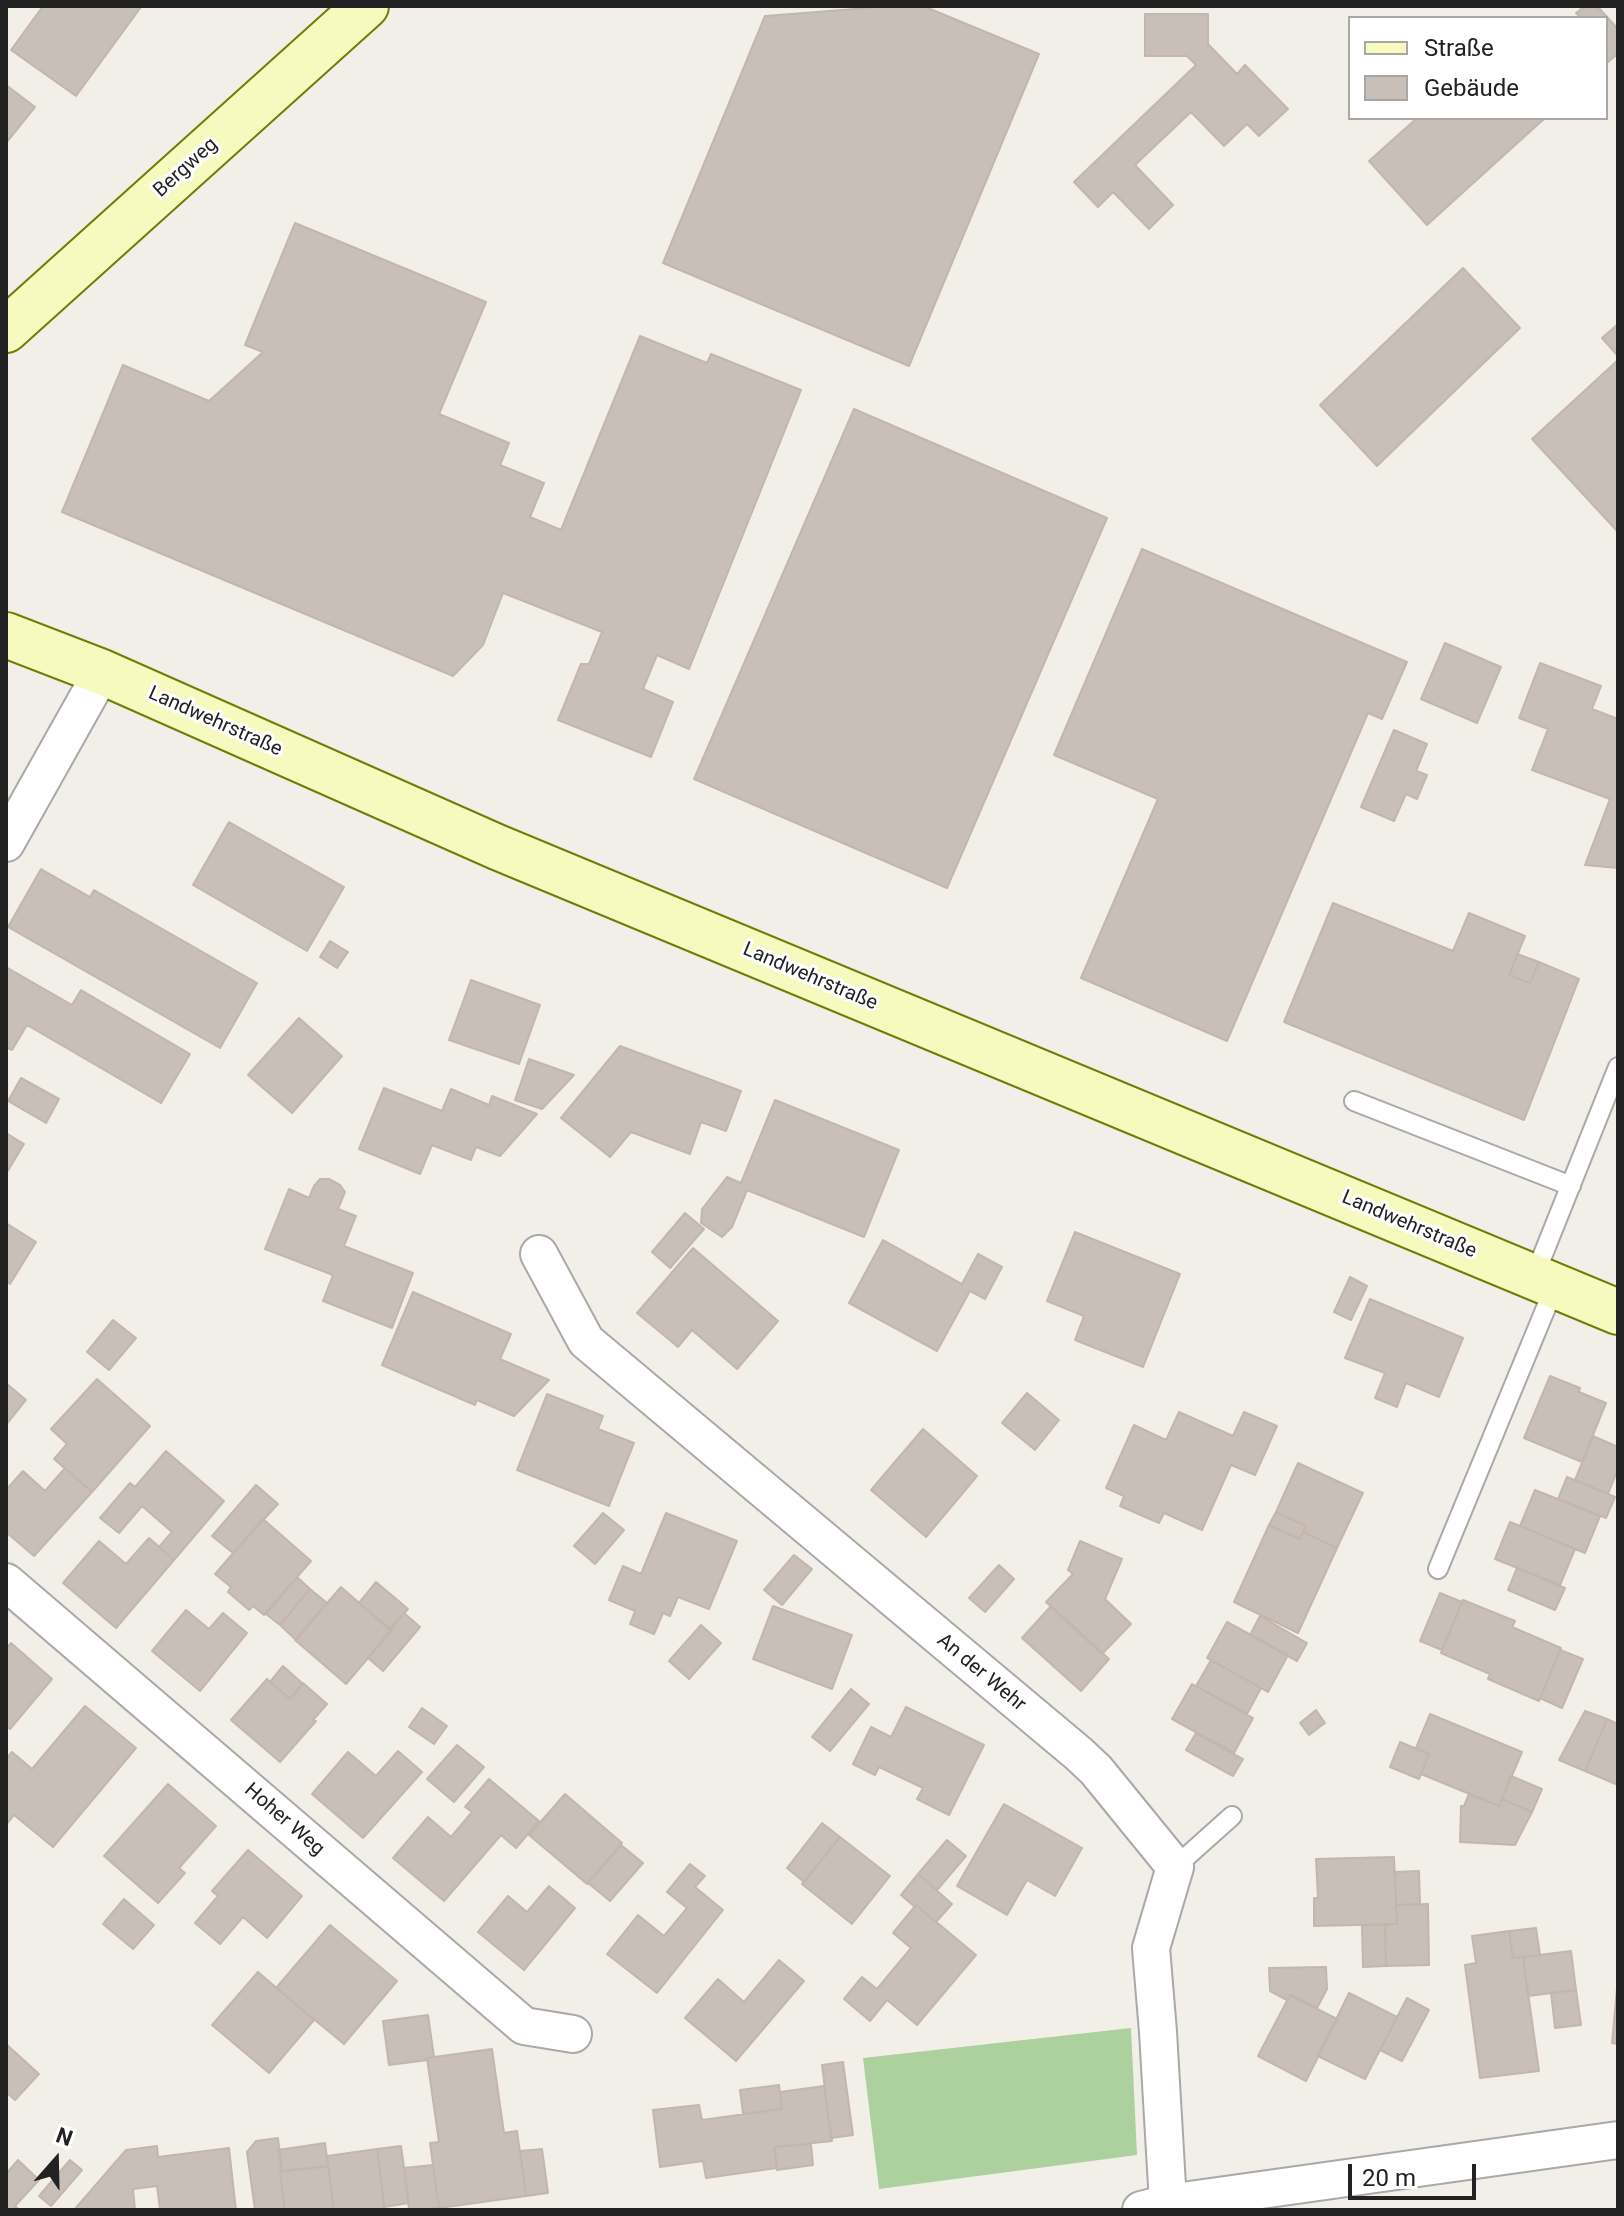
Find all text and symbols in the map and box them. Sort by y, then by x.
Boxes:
legend [1348,16,1608,120]
text: Straße [1424,34,1494,62]
text: Gebäude [1424,74,1519,102]
street label: Bergweg [149,133,223,203]
street label: Landwehrstraße [144,682,286,762]
street label: Landwehrstraße [739,938,881,1016]
street label: Landwehrstraße [1338,1186,1480,1264]
street label: An der Wehr [932,1629,1030,1717]
street label: Hoher Weg [239,1779,329,1861]
north arrow [16,2120,96,2200]
text: N [53,2123,76,2151]
scale bar [1352,2148,1480,2198]
text: 20 m [1362,2164,1416,2192]

